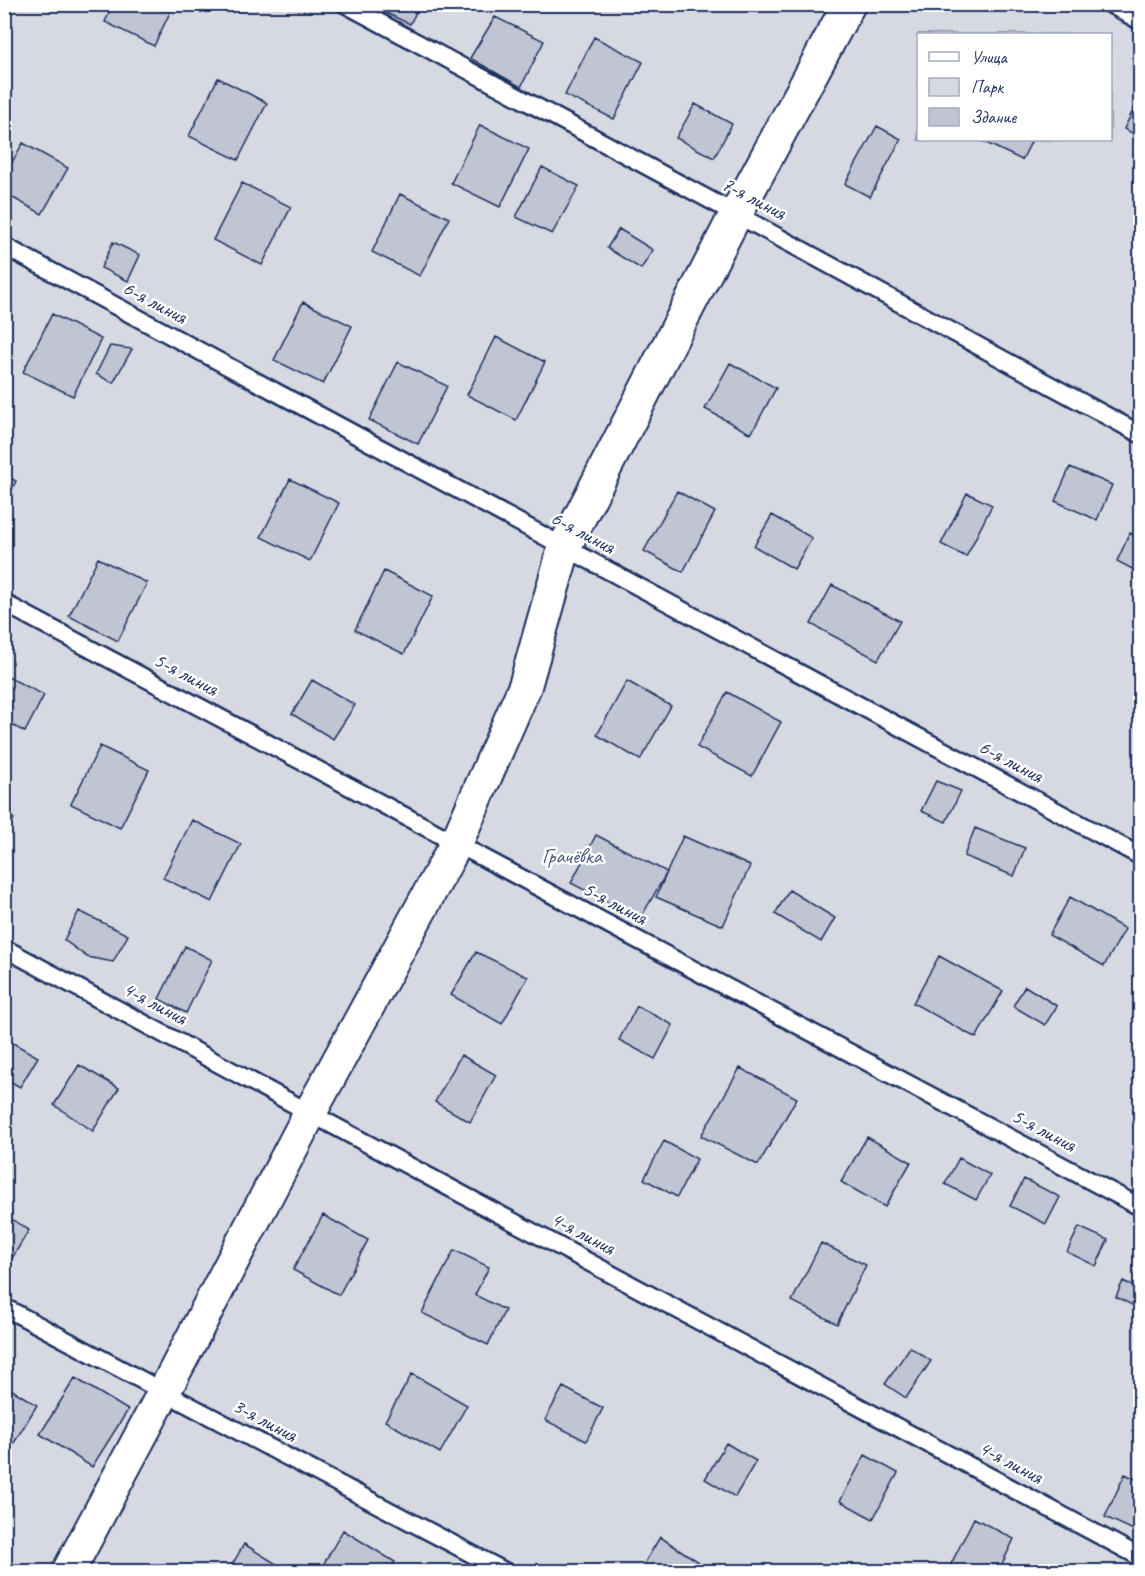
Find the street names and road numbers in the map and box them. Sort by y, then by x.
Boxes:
street label: 7-я линия [717,170,792,226]
street label: 6-я линия [118,274,193,330]
street label: 6-я линия [546,504,621,560]
street label: 5-я линия [149,646,224,702]
street label: 6-я линия [974,733,1049,789]
street label: 5-я линия [578,875,653,931]
street label: 4-я линия [118,975,193,1031]
street label: 5-я линия [1007,1102,1082,1158]
street label: 4-я линия [546,1205,621,1261]
street label: 3-я линия [228,1392,303,1448]
street label: 4-я линия [974,1434,1049,1490]

